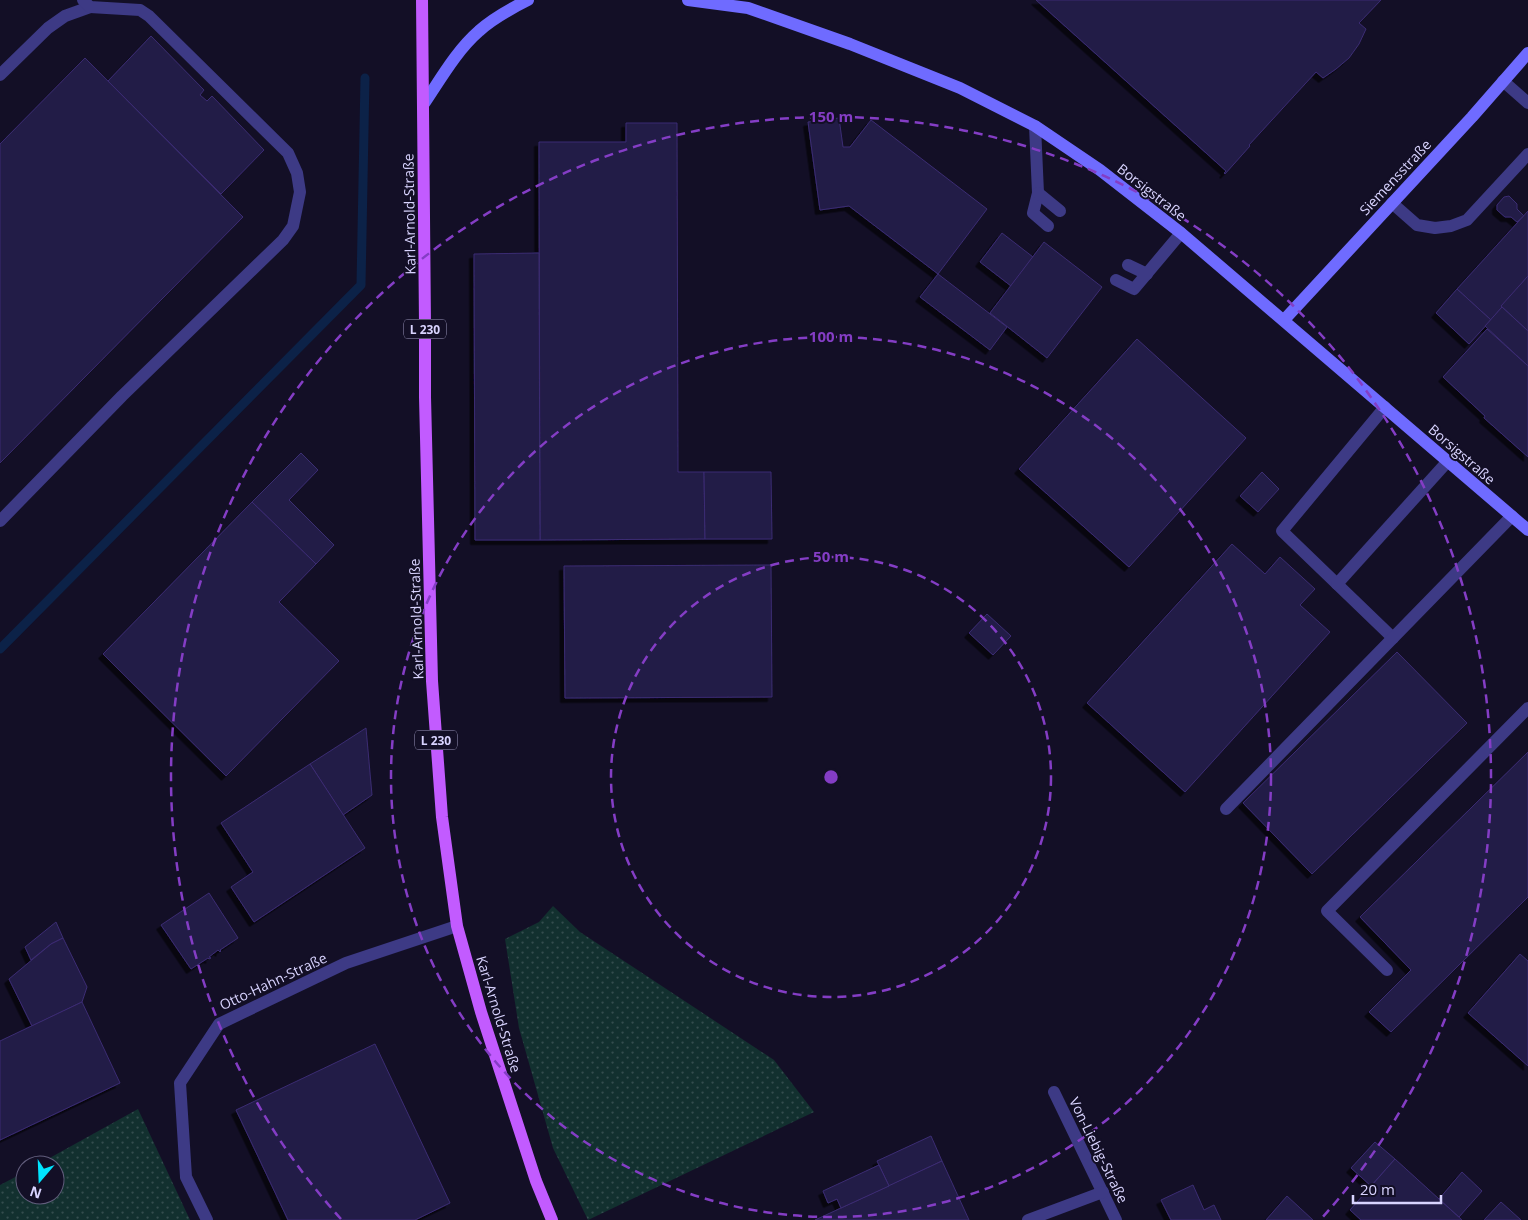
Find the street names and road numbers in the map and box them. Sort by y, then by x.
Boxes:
street label: Siemensstraße [1355,135,1435,219]
street label: Karl-Arnold-Straße [398,153,420,275]
street label: Borsigstraße [1114,159,1191,225]
road number: L 230 [404,320,446,338]
street label: Borsigstraße [1425,420,1500,488]
street label: Karl-Arnold-Straße [404,558,428,680]
road number: L 230 [415,730,457,750]
street label: Otto-Hahn-Straße [216,948,330,1014]
street label: Karl-Arnold-Straße [472,953,526,1075]
street label: Von-Liebig-Straße [1065,1094,1133,1206]

